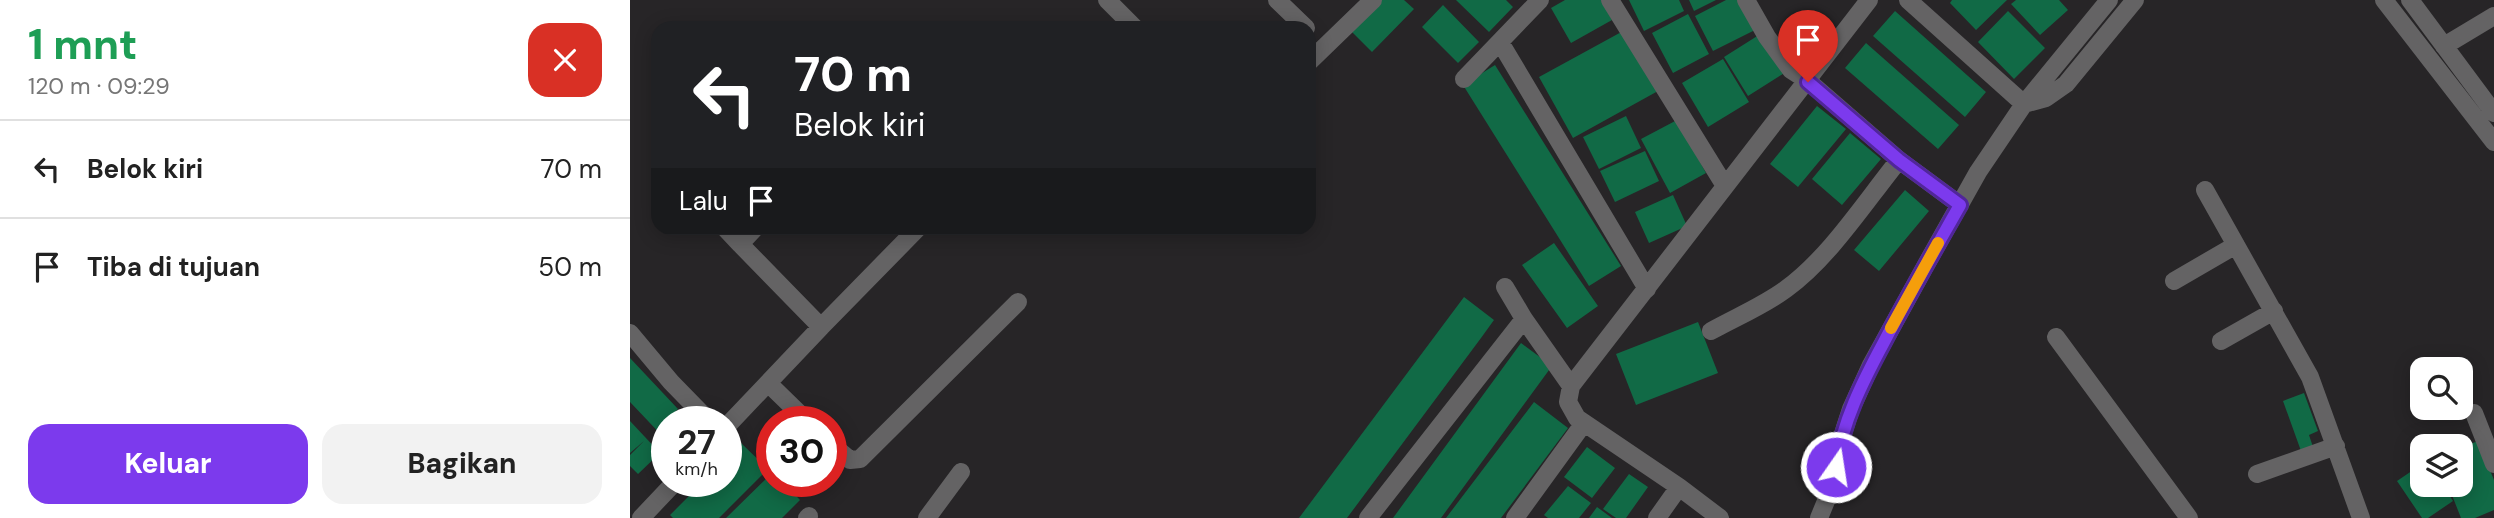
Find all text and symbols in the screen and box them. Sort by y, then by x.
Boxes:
pin [1778,10,1838,82]
text: 1 mnt [28,17,137,72]
icon: arrive [1789,21,1827,59]
button: close [528,23,602,97]
text: 70 m [794,42,912,106]
icon: left [679,49,770,140]
text: 120 m · 09:29 [28,71,170,101]
text: Belok kiri [794,104,926,146]
icon: left [28,150,66,188]
text: Belok kiri [87,152,203,186]
text: 70 m [541,152,602,186]
icon: arrive [742,182,780,220]
text: Lalu [679,184,728,218]
icon: arrive [28,248,66,286]
text: Tiba di tujuan [87,250,260,284]
text: 50 m [538,250,602,284]
map controls [2410,357,2473,497]
button: search [2410,357,2473,420]
speed limit sign: 30 [756,406,847,497]
text: 27 [677,419,716,465]
button: Keluar [28,424,308,504]
button: Bagikan [322,424,602,504]
position arrow [1799,430,1873,504]
button: layers [2410,434,2473,497]
text: km/h [675,457,718,481]

